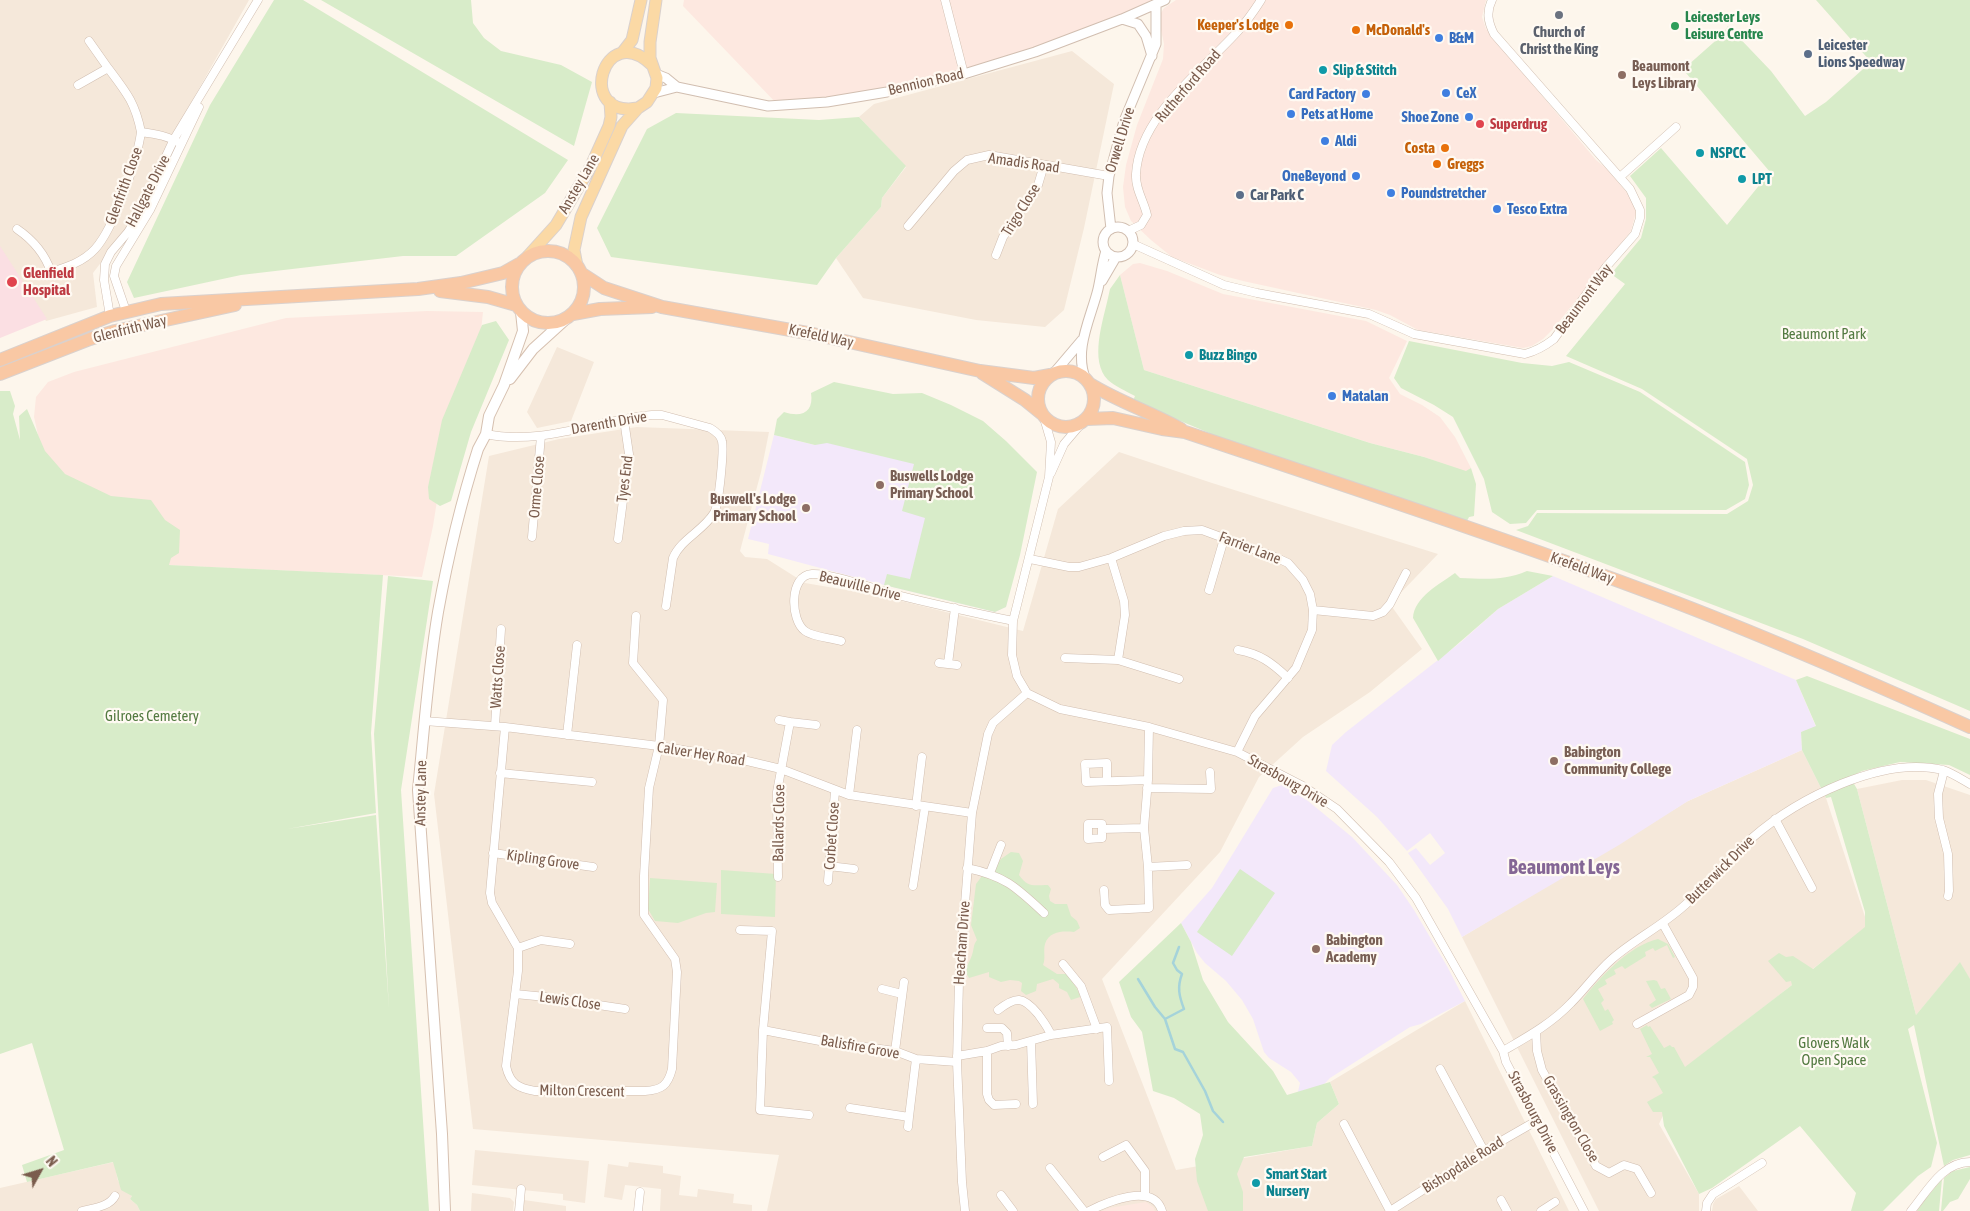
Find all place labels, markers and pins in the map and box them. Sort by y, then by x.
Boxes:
place label: Leicester Leys Leisure Centre [1685,8,1763,43]
marker: Church of Christ the King [1553,9,1565,21]
place label: Keeper's Lodge [1197,16,1279,34]
marker: Keeper's Lodge [1283,19,1295,31]
marker: Leicester Leys Leisure Centre [1669,20,1681,32]
place label: McDonald's [1366,21,1430,39]
place label: Church of Christ the King [1520,23,1598,58]
marker: McDonald's [1350,24,1362,36]
place label: B&M [1449,29,1474,47]
marker: B&M [1433,32,1445,44]
place label: Leicester Lions Speedway [1818,36,1905,71]
marker: Leicester Lions Speedway [1802,48,1814,60]
place label: Beaumont Leys Library [1632,57,1696,92]
place label: Slip & Stitch [1333,61,1397,79]
marker: Slip & Stitch [1317,64,1329,76]
marker: Beaumont Leys Library [1616,69,1628,81]
place label: CeX [1456,84,1476,102]
place label: Card Factory [1289,85,1356,103]
marker: CeX [1440,87,1452,99]
marker: Card Factory [1360,88,1372,100]
place label: Pets at Home [1301,105,1373,123]
marker: Pets at Home [1285,108,1297,120]
place label: Shoe Zone [1402,108,1459,126]
marker: Shoe Zone [1463,111,1475,123]
place label: Superdrug [1490,115,1547,133]
marker: Superdrug [1474,118,1486,130]
place label: Aldi [1335,132,1357,150]
marker: Aldi [1319,135,1331,147]
place label: Costa [1405,139,1435,157]
marker: Costa [1439,142,1451,154]
place label: NSPCC [1710,144,1746,162]
marker: NSPCC [1694,147,1706,159]
place label: Greggs [1447,155,1484,173]
marker: Greggs [1431,158,1443,170]
place label: OneBeyond [1282,167,1346,185]
marker: OneBeyond [1350,170,1362,182]
place label: LPT [1752,170,1772,188]
marker: LPT [1736,173,1748,185]
place label: Poundstretcher [1401,184,1486,202]
place label: Car Park C [1250,186,1304,204]
marker: Poundstretcher [1385,187,1397,199]
marker: Car Park C [1234,189,1246,201]
place label: Tesco Extra [1507,200,1567,218]
marker: Tesco Extra [1491,203,1503,215]
place label: Glenfield Hospital [23,264,74,299]
marker: Glenfield Hospital [5,275,19,289]
place label: Buzz Bingo [1199,346,1257,364]
marker: Buzz Bingo [1183,349,1195,361]
place label: Matalan [1342,387,1389,405]
marker: Matalan [1326,390,1338,402]
place label: Buswells Lodge Primary School [890,467,973,502]
marker: Buswells Lodge Primary School [874,479,886,491]
place label: Buswell's Lodge Primary School [710,490,796,525]
marker: Buswell's Lodge Primary School [800,502,812,514]
place label: Babington Community College [1564,743,1671,778]
marker: Babington Community College [1548,755,1560,767]
place label: Babington Academy [1326,931,1383,966]
marker: Babington Academy [1310,943,1322,955]
place label: Smart Start Nursery [1266,1165,1327,1200]
marker: Smart Start Nursery [1250,1177,1262,1189]

